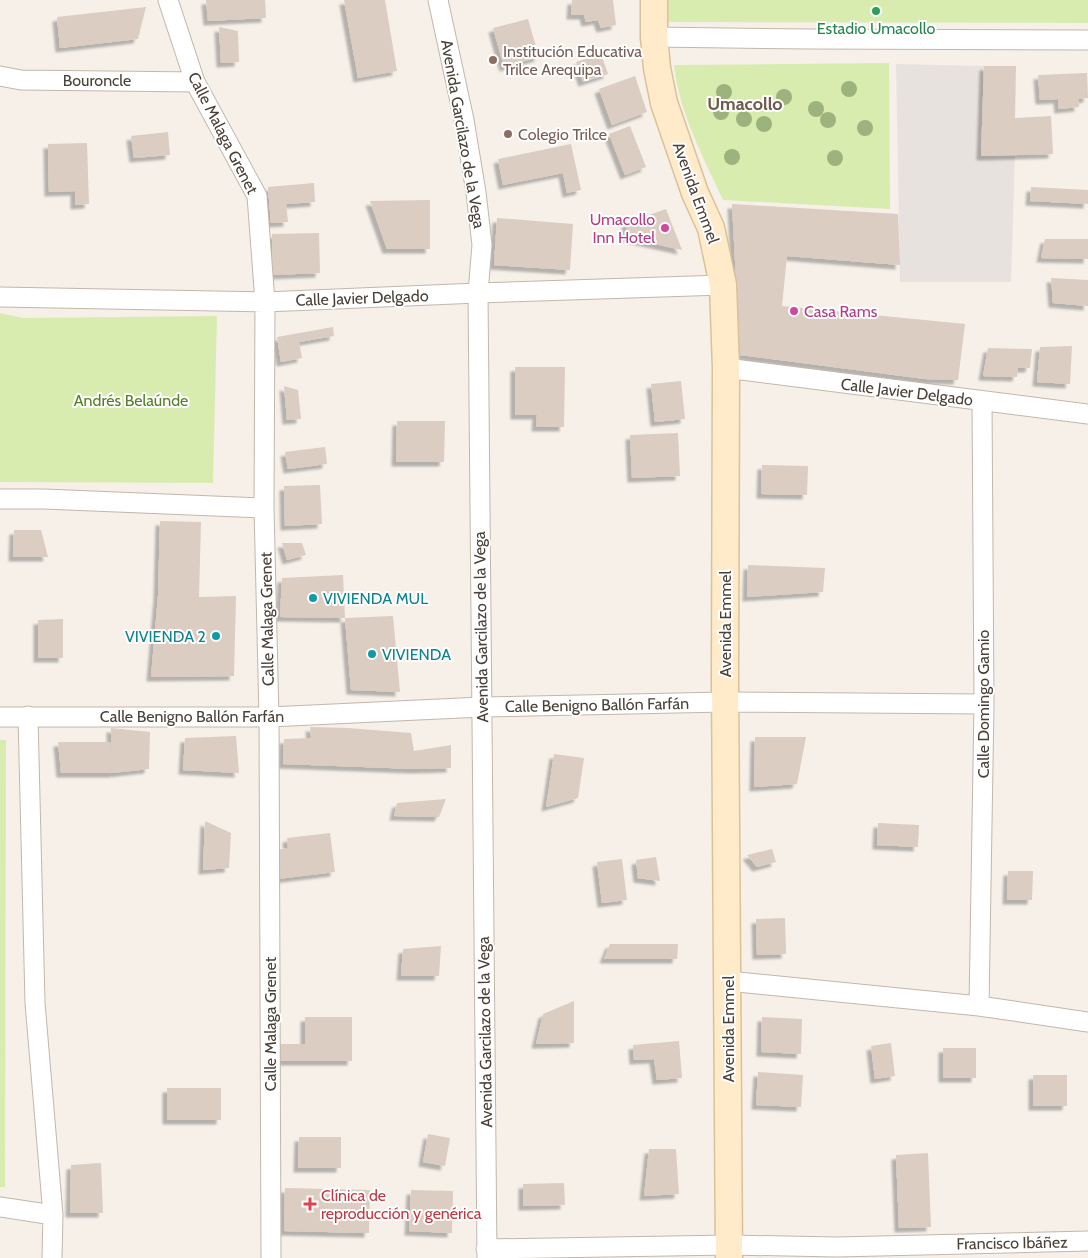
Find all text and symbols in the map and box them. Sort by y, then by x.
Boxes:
marker: Estadio Umacollo [870,5,882,17]
place label: Estadio Umacollo [817,19,935,38]
street label: Avenida Garcilazo de la Vega [437,38,489,230]
place label: Institución Educativa Trilce Arequipa [503,42,642,79]
marker: Institución Educativa Trilce Arequipa [487,54,499,66]
street label: Calle Malaga Grenet [184,69,262,198]
street label: Bouroncle [63,71,131,90]
district label: Umacollo [707,93,783,115]
place label: Colegio Trilce [518,125,607,144]
marker: Colegio Trilce [502,128,514,140]
street label: Avenida Emmel [669,140,723,246]
place label: Umacollo Inn Hotel [590,210,655,247]
marker: Umacollo Inn Hotel [659,222,671,234]
street label: Calle Javier Delgado [295,286,429,310]
place label: Casa Rams [804,302,878,321]
marker: Casa Rams [788,305,800,317]
street label: Calle Javier Delgado [840,374,974,410]
park label: Andrés Belaúnde [74,391,188,410]
street label: Avenida Garcilazo de la Vega [470,531,492,723]
street label: Calle Malaga Grenet [256,551,278,686]
street label: Avenida Emmel [716,571,735,677]
place label: VIVIENDA MUL [323,589,428,608]
marker: VIVIENDA MUL [307,592,319,604]
place label: VIVIENDA 2 [125,627,206,646]
marker: VIVIENDA 2 [210,630,222,642]
street label: Calle Domingo Gamio [974,630,993,778]
place label: VIVIENDA [382,645,451,664]
marker: VIVIENDA [366,648,378,660]
street label: Calle Benigno Ballón Farfán [505,694,689,716]
street label: Calle Benigno Ballón Farfán [100,707,284,726]
street label: Avenida Garcilazo de la Vega [474,936,496,1128]
street label: Calle Malaga Grenet [261,956,280,1091]
street label: Avenida Emmel [719,976,738,1082]
place label: Clínica de reproducción y genérica [321,1186,482,1223]
marker: Clínica de reproducción y genérica [303,1197,317,1211]
street label: Francisco Ibáñez [956,1233,1068,1253]

